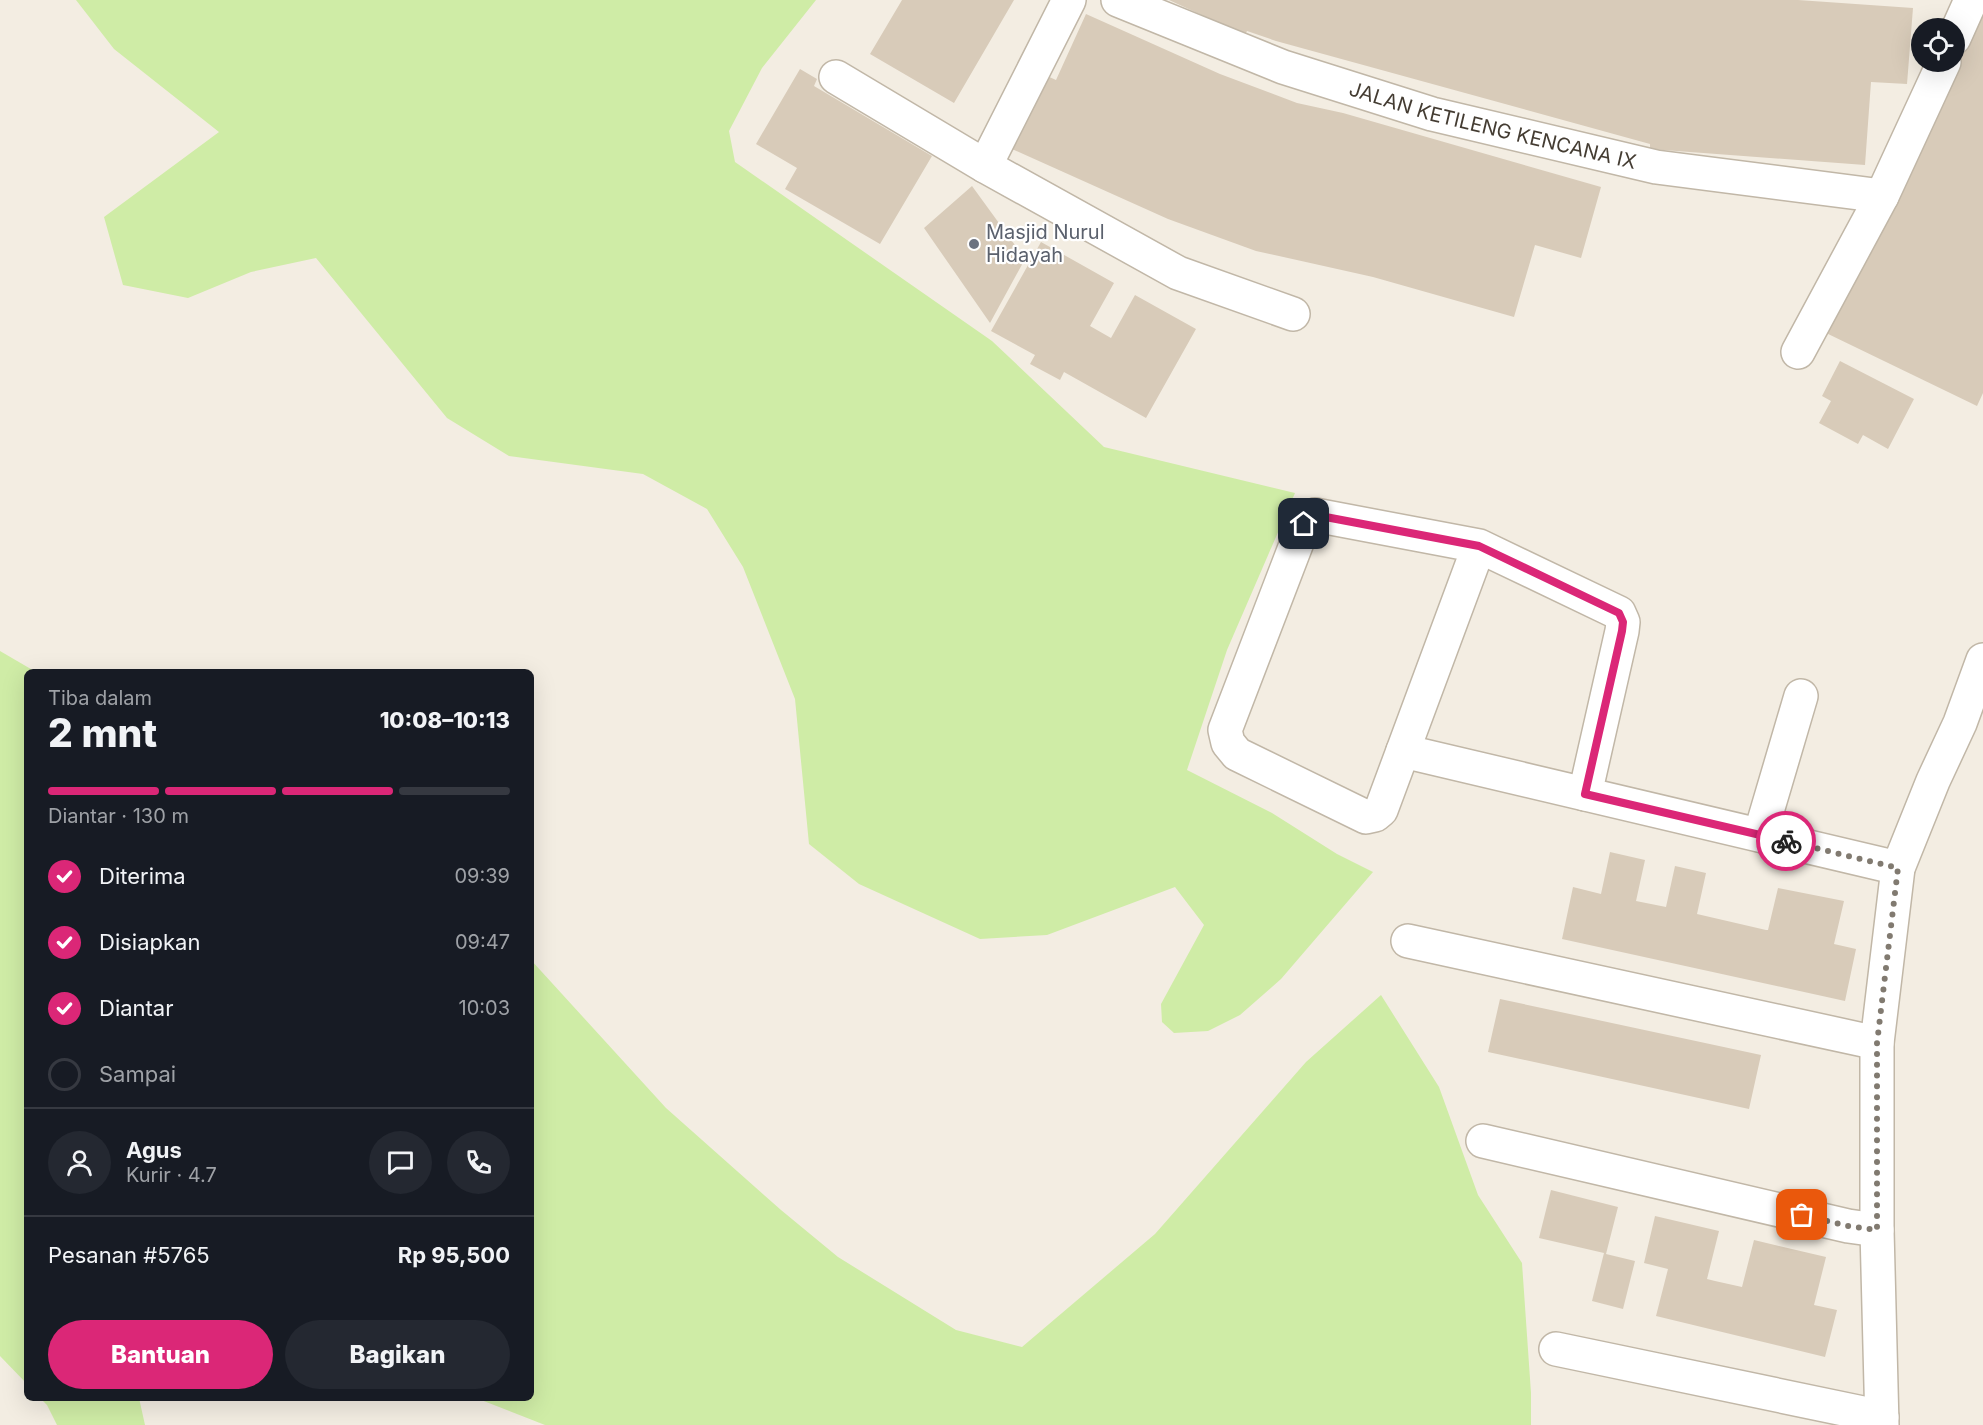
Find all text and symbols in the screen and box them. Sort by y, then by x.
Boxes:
map controls [1911,18,1965,72]
button: locate [1911,18,1965,72]
street label: JALAN KETILENG KENCANA IX [1346,77,1639,174]
place label: Masjid Nurul Hidayah [986,220,1105,267]
marker: Masjid Nurul Hidayah [967,237,981,251]
pin [1278,498,1329,549]
icon: home [1287,507,1320,540]
text: Tiba dalam [48,686,152,710]
text: 10:08–10:13 [380,707,510,733]
text: 2 mnt [48,709,157,756]
text: Diantar · 130 m [48,804,189,828]
courier [1756,811,1816,871]
icon: bike [1770,825,1803,858]
icon: check [48,860,81,893]
text: Diterima [99,863,186,889]
text: 09:39 [454,864,510,888]
icon: check [48,926,81,959]
text: Disiapkan [99,929,200,955]
text: 09:47 [455,930,510,954]
icon: check [48,992,81,1025]
text: Diantar [99,995,174,1021]
text: 10:03 [459,996,510,1020]
text: Sampai [99,1061,176,1087]
button: person [48,1131,111,1194]
button: chat [369,1131,432,1194]
button: phone [447,1131,510,1194]
text: Agus [126,1137,182,1163]
text: Kurir · 4.7 [126,1163,217,1187]
pin [1776,1189,1827,1240]
icon: bag [1785,1198,1818,1231]
text: Pesanan #5765 [48,1242,210,1268]
text: Rp 95,500 [398,1242,510,1268]
button: Bantuan [48,1320,273,1389]
button: Bagikan [285,1320,510,1389]

